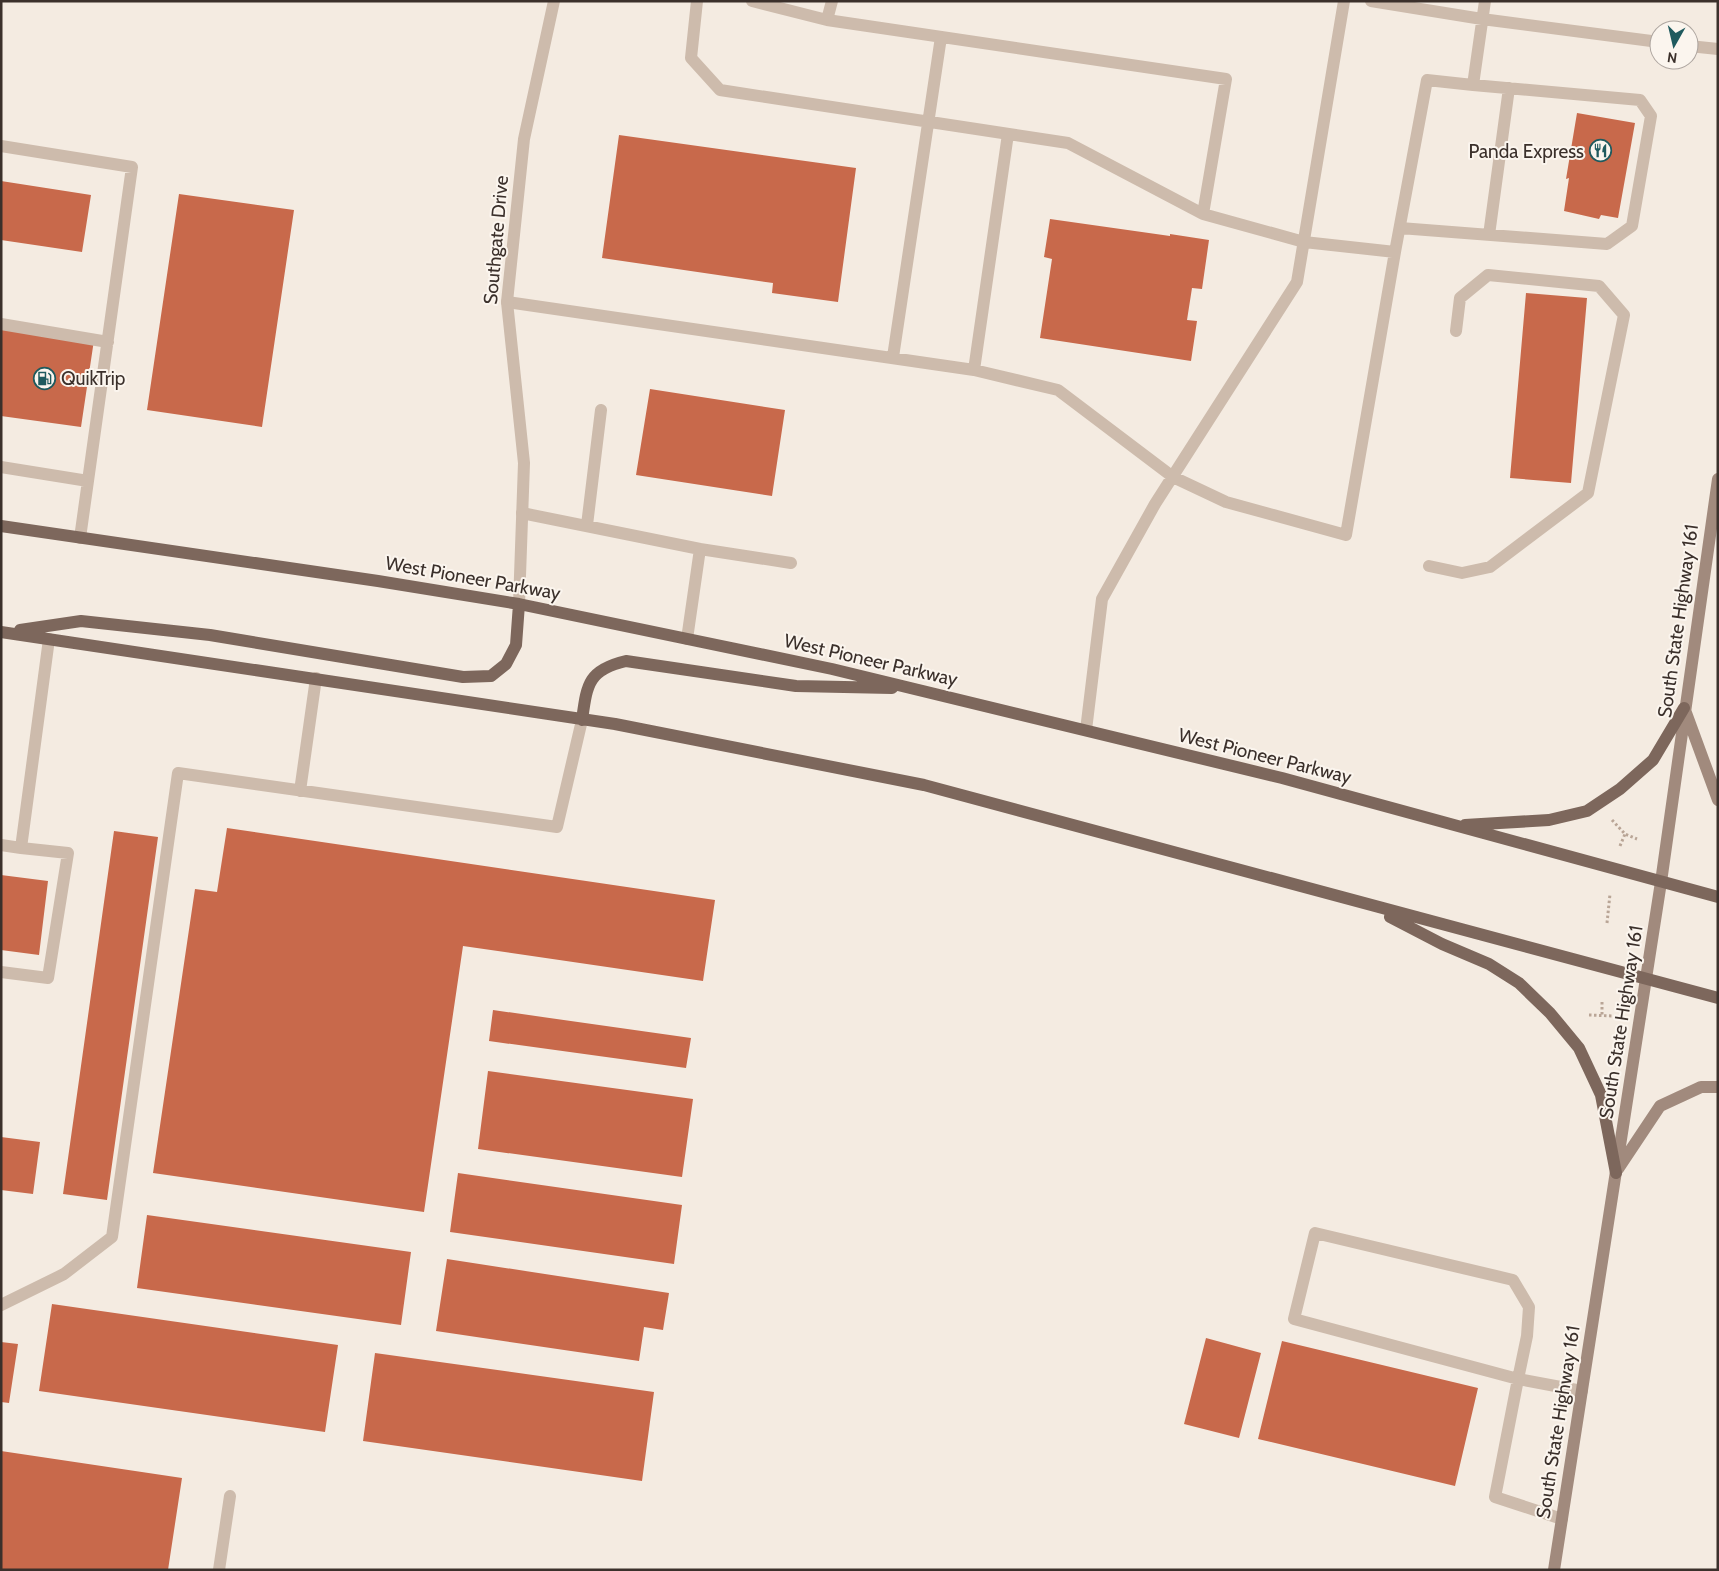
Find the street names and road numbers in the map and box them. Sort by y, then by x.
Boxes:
street label: Southgate Drive [479,174,513,306]
street label: South State Highway 161 [1653,523,1703,719]
street label: West Pioneer Parkway [384,551,563,605]
street label: West Pioneer Parkway [782,629,960,691]
street label: West Pioneer Parkway [1176,723,1354,789]
street label: South State Highway 161 [1594,924,1648,1120]
street label: South State Highway 161 [1531,1324,1585,1520]

